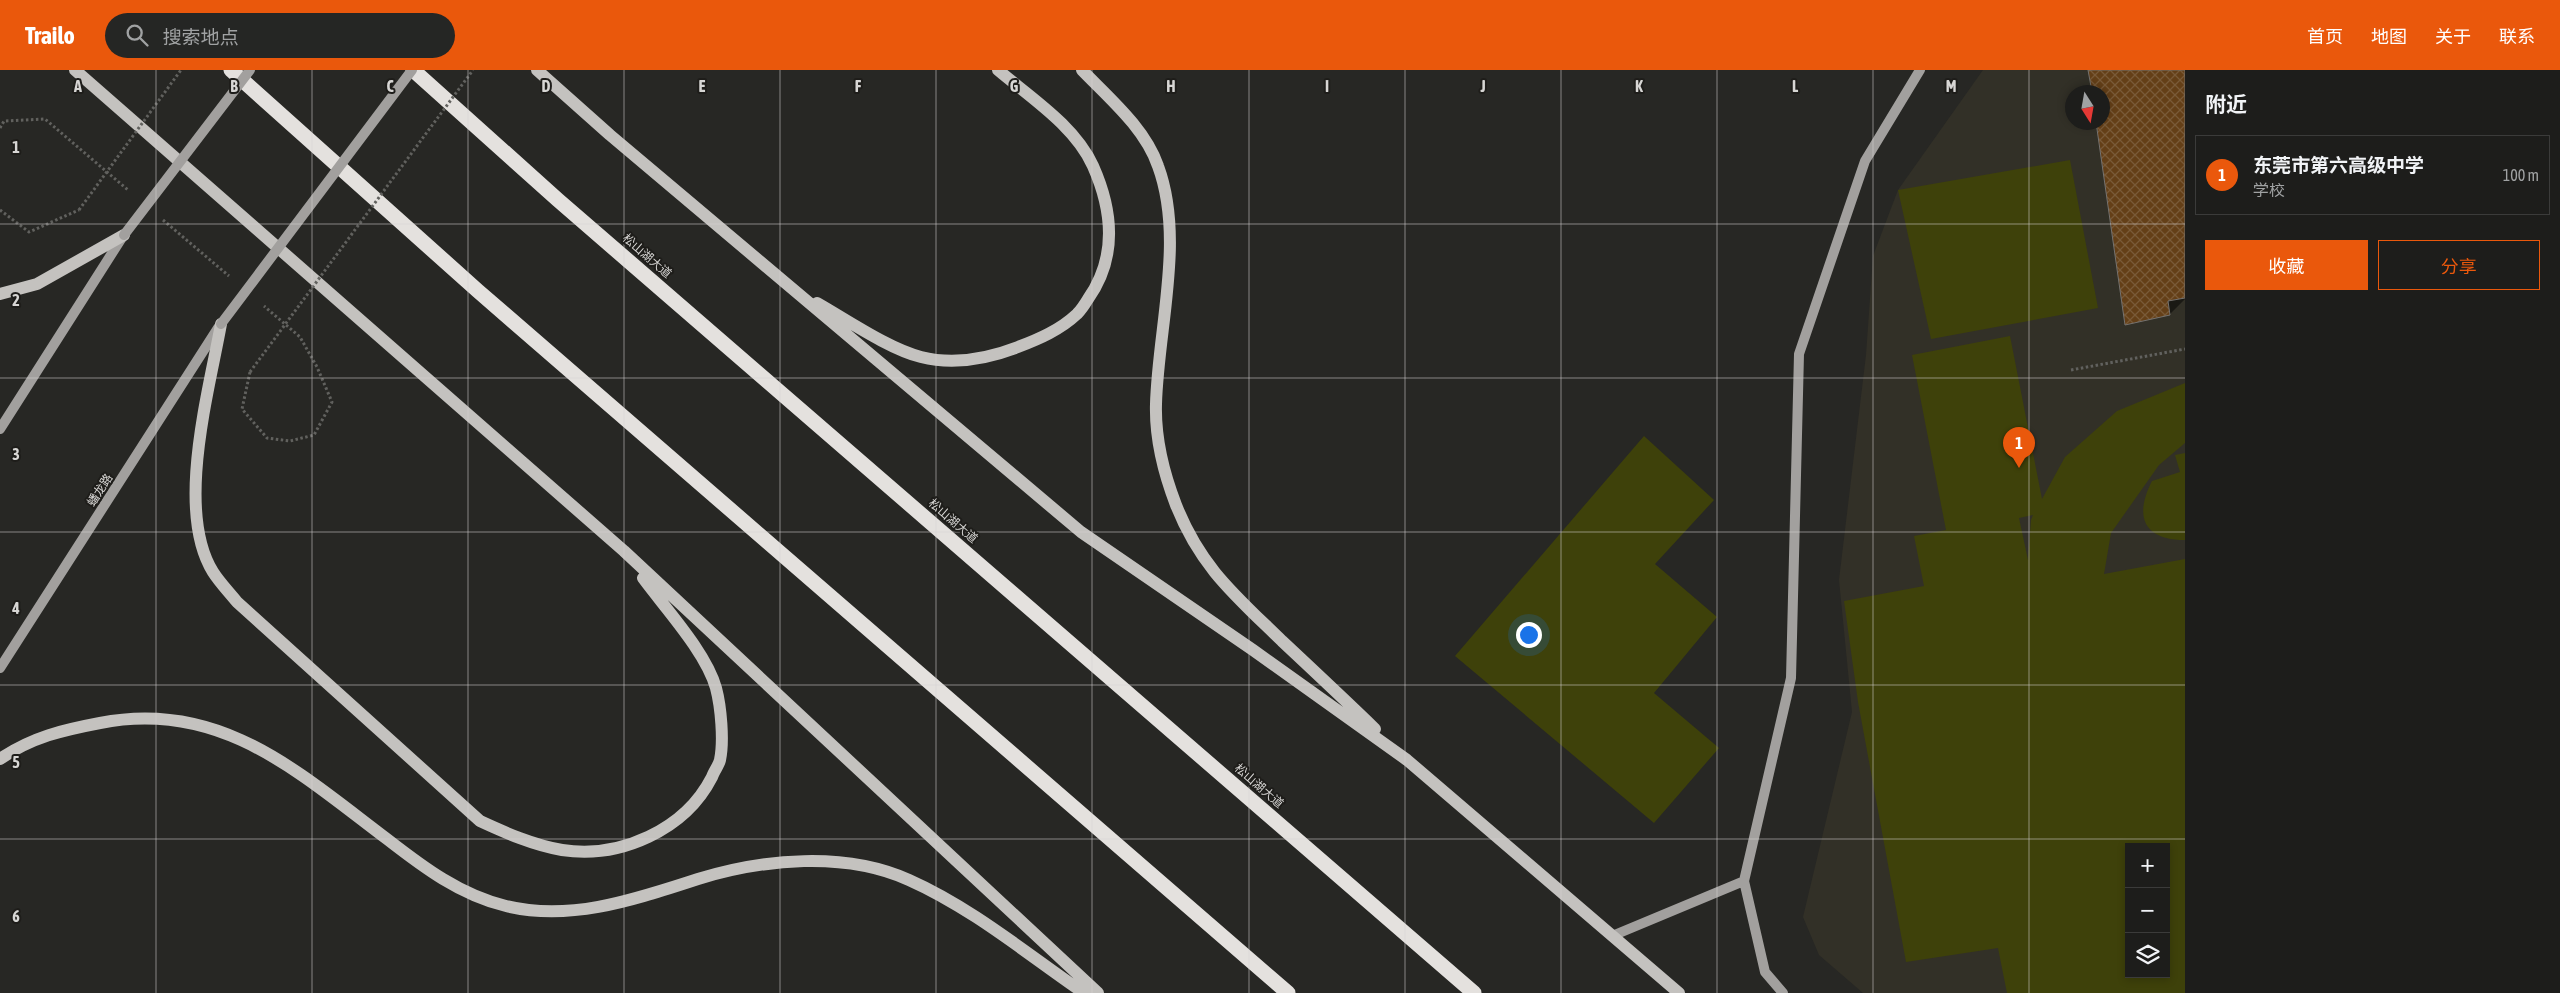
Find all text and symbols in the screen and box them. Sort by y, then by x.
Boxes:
search box [105,13,455,58]
icon: search [123,21,151,49]
text: Trailo [25,22,75,49]
text: 搜索地点 [163,26,239,48]
text: 首页 [2307,26,2343,47]
text: 地图 [2371,26,2407,47]
text: 关于 [2435,26,2471,47]
text: 联系 [2499,26,2535,47]
text: A [73,77,82,95]
text: B [230,77,238,95]
text: C [386,77,394,95]
text: D [542,77,551,95]
text: E [699,77,706,95]
text: F [855,77,862,95]
text: G [1010,77,1019,95]
text: H [1166,77,1176,95]
text: I [1325,77,1329,95]
text: J [1479,77,1486,95]
text: K [1635,77,1643,95]
text: L [1792,77,1799,95]
text: M [1946,77,1956,95]
north arrow [2065,85,2110,130]
text: 附近 [2205,92,2247,116]
text: 1 [12,138,20,156]
text: 东莞市第六高级中学 [2253,154,2424,176]
text: 1 [2218,166,2226,184]
text: 100 m [2503,166,2539,184]
text: 学校 [2253,181,2285,199]
street label: 松山湖大道 [620,231,674,281]
button: 收藏 [2205,240,2368,290]
button: 分享 [2378,240,2540,290]
text: 2 [12,291,20,309]
pin: 1 [2003,427,2035,468]
text: 3 [12,445,20,463]
street label: 蟠龙路 [84,471,116,509]
street label: 松山湖大道 [926,496,980,546]
text: 4 [11,599,20,617]
your location [1516,622,1542,648]
text: 5 [12,753,20,771]
street label: 松山湖大道 [1232,761,1286,811]
map controls [2125,843,2170,978]
button: + [2125,843,2170,888]
button: − [2125,888,2170,933]
text: 6 [12,907,20,925]
button: layers [2125,933,2170,978]

